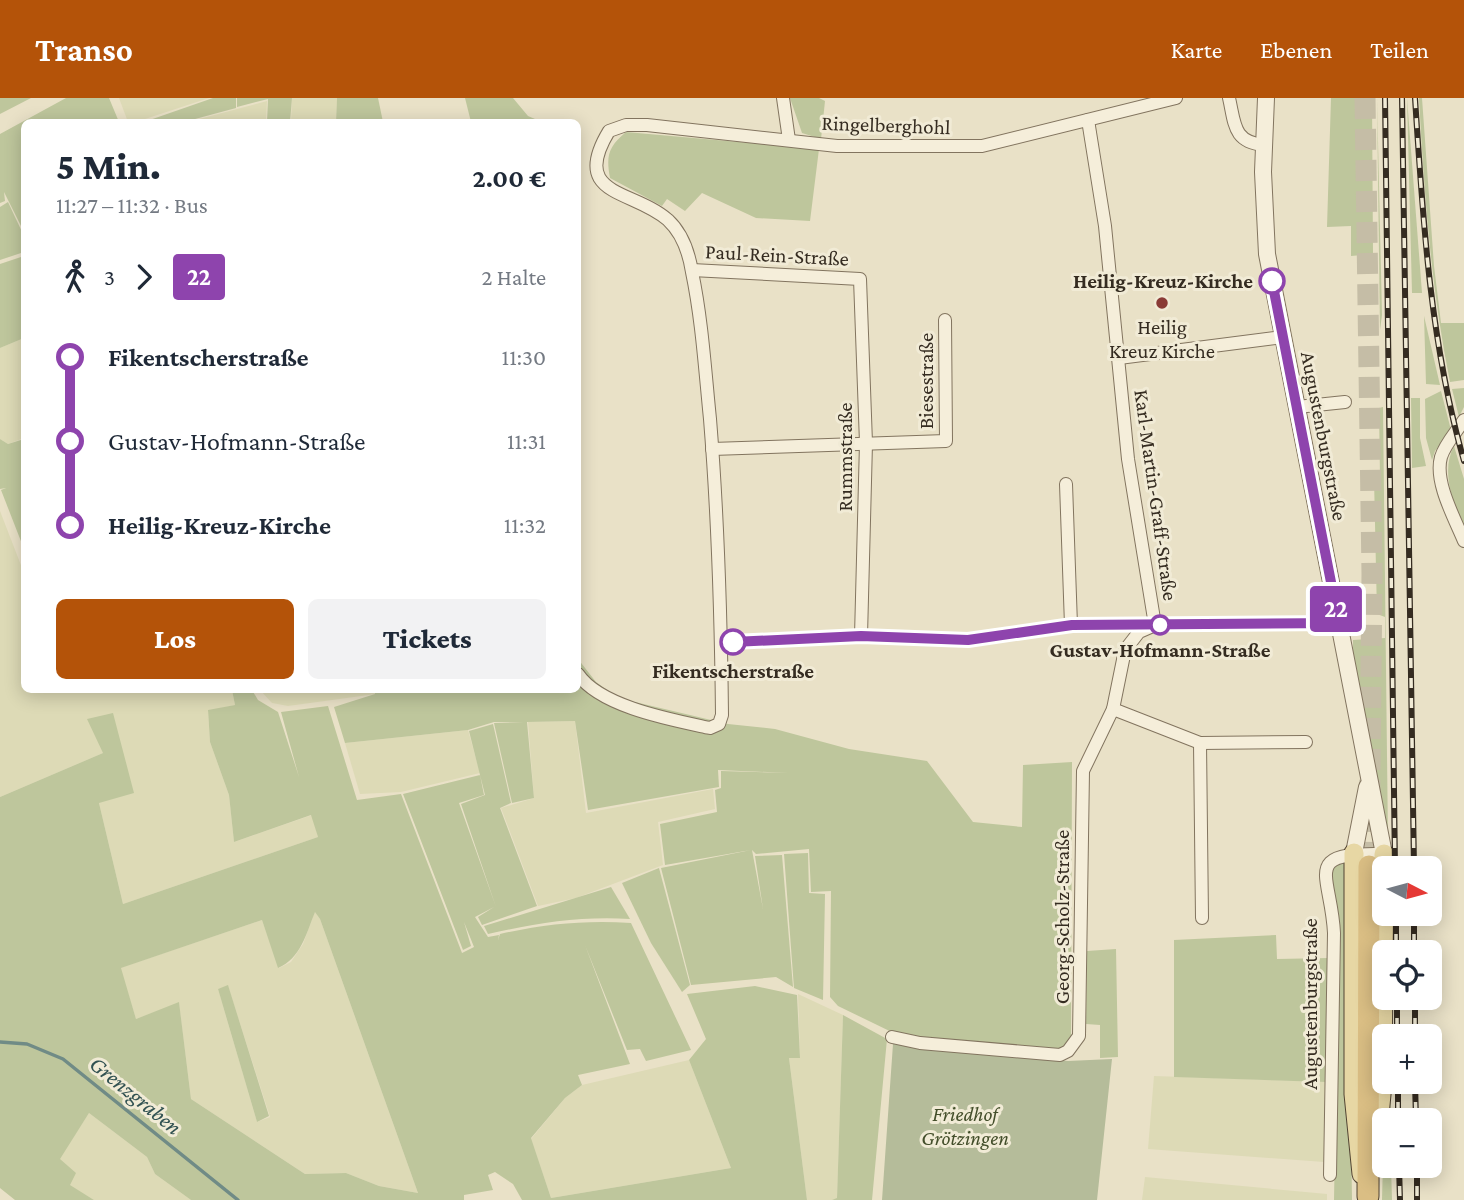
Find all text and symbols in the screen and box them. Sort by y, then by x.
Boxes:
text: Transo [35,31,133,68]
text: Karte [1171,36,1222,63]
text: Ebenen [1260,36,1332,63]
text: Teilen [1370,36,1429,63]
street label: Ringelberghohl [821,111,951,139]
text: 5 Min. [56,145,161,187]
text: 2.00 € [472,164,546,193]
text: 11:27 – 11:32 · Bus [56,192,208,218]
street label: Paul-Rein-Straße [705,239,849,271]
icon: walk [56,258,94,296]
icon: forward [125,258,163,296]
text: 22 [187,263,211,290]
text: 3 [104,264,115,290]
text: 2 Halte [481,264,546,290]
marker: Heilig-Kreuz-Kirche [1259,268,1285,294]
place label: Heilig-Kreuz-Kirche [1073,269,1253,293]
marker: Heilig Kreuz Kirche [1154,295,1170,311]
place label: Heilig Kreuz Kirche [1109,315,1215,363]
street label: Biesestraße [914,333,938,429]
text: Fikentscherstraße [108,343,309,372]
text: 11:30 [502,344,546,370]
street label: Augustenburgstraße [1296,349,1352,523]
street label: Karl-Martin-Graff-Straße [1129,388,1183,602]
street label: Rummstraße [833,402,857,512]
text: Gustav-Hofmann-Straße [108,427,365,456]
text: 11:31 [507,428,546,454]
text: Heilig-Kreuz-Kirche [108,511,331,540]
text: 11:32 [504,512,546,538]
line badge: 22 [1304,586,1368,632]
text: 22 [1324,595,1348,622]
button: Los [56,599,294,679]
button: Tickets [308,599,546,679]
marker: Gustav-Hofmann-Straße [1150,615,1170,635]
marker: Fikentscherstraße [720,629,746,655]
place label: Gustav-Hofmann-Straße [1050,638,1271,662]
place label: Fikentscherstraße [652,659,814,683]
street label: Georg-Scholz-Straße [1050,830,1074,1004]
north arrow [1372,856,1442,926]
map controls [1372,856,1442,1178]
street label: Augustenburgstraße [1298,918,1322,1090]
button: locate [1372,940,1442,1010]
button: + [1372,1024,1442,1094]
water label: Grenzgraben [85,1050,187,1140]
park label: Friedhof Grötzingen [921,1102,1009,1150]
button: − [1372,1108,1442,1178]

